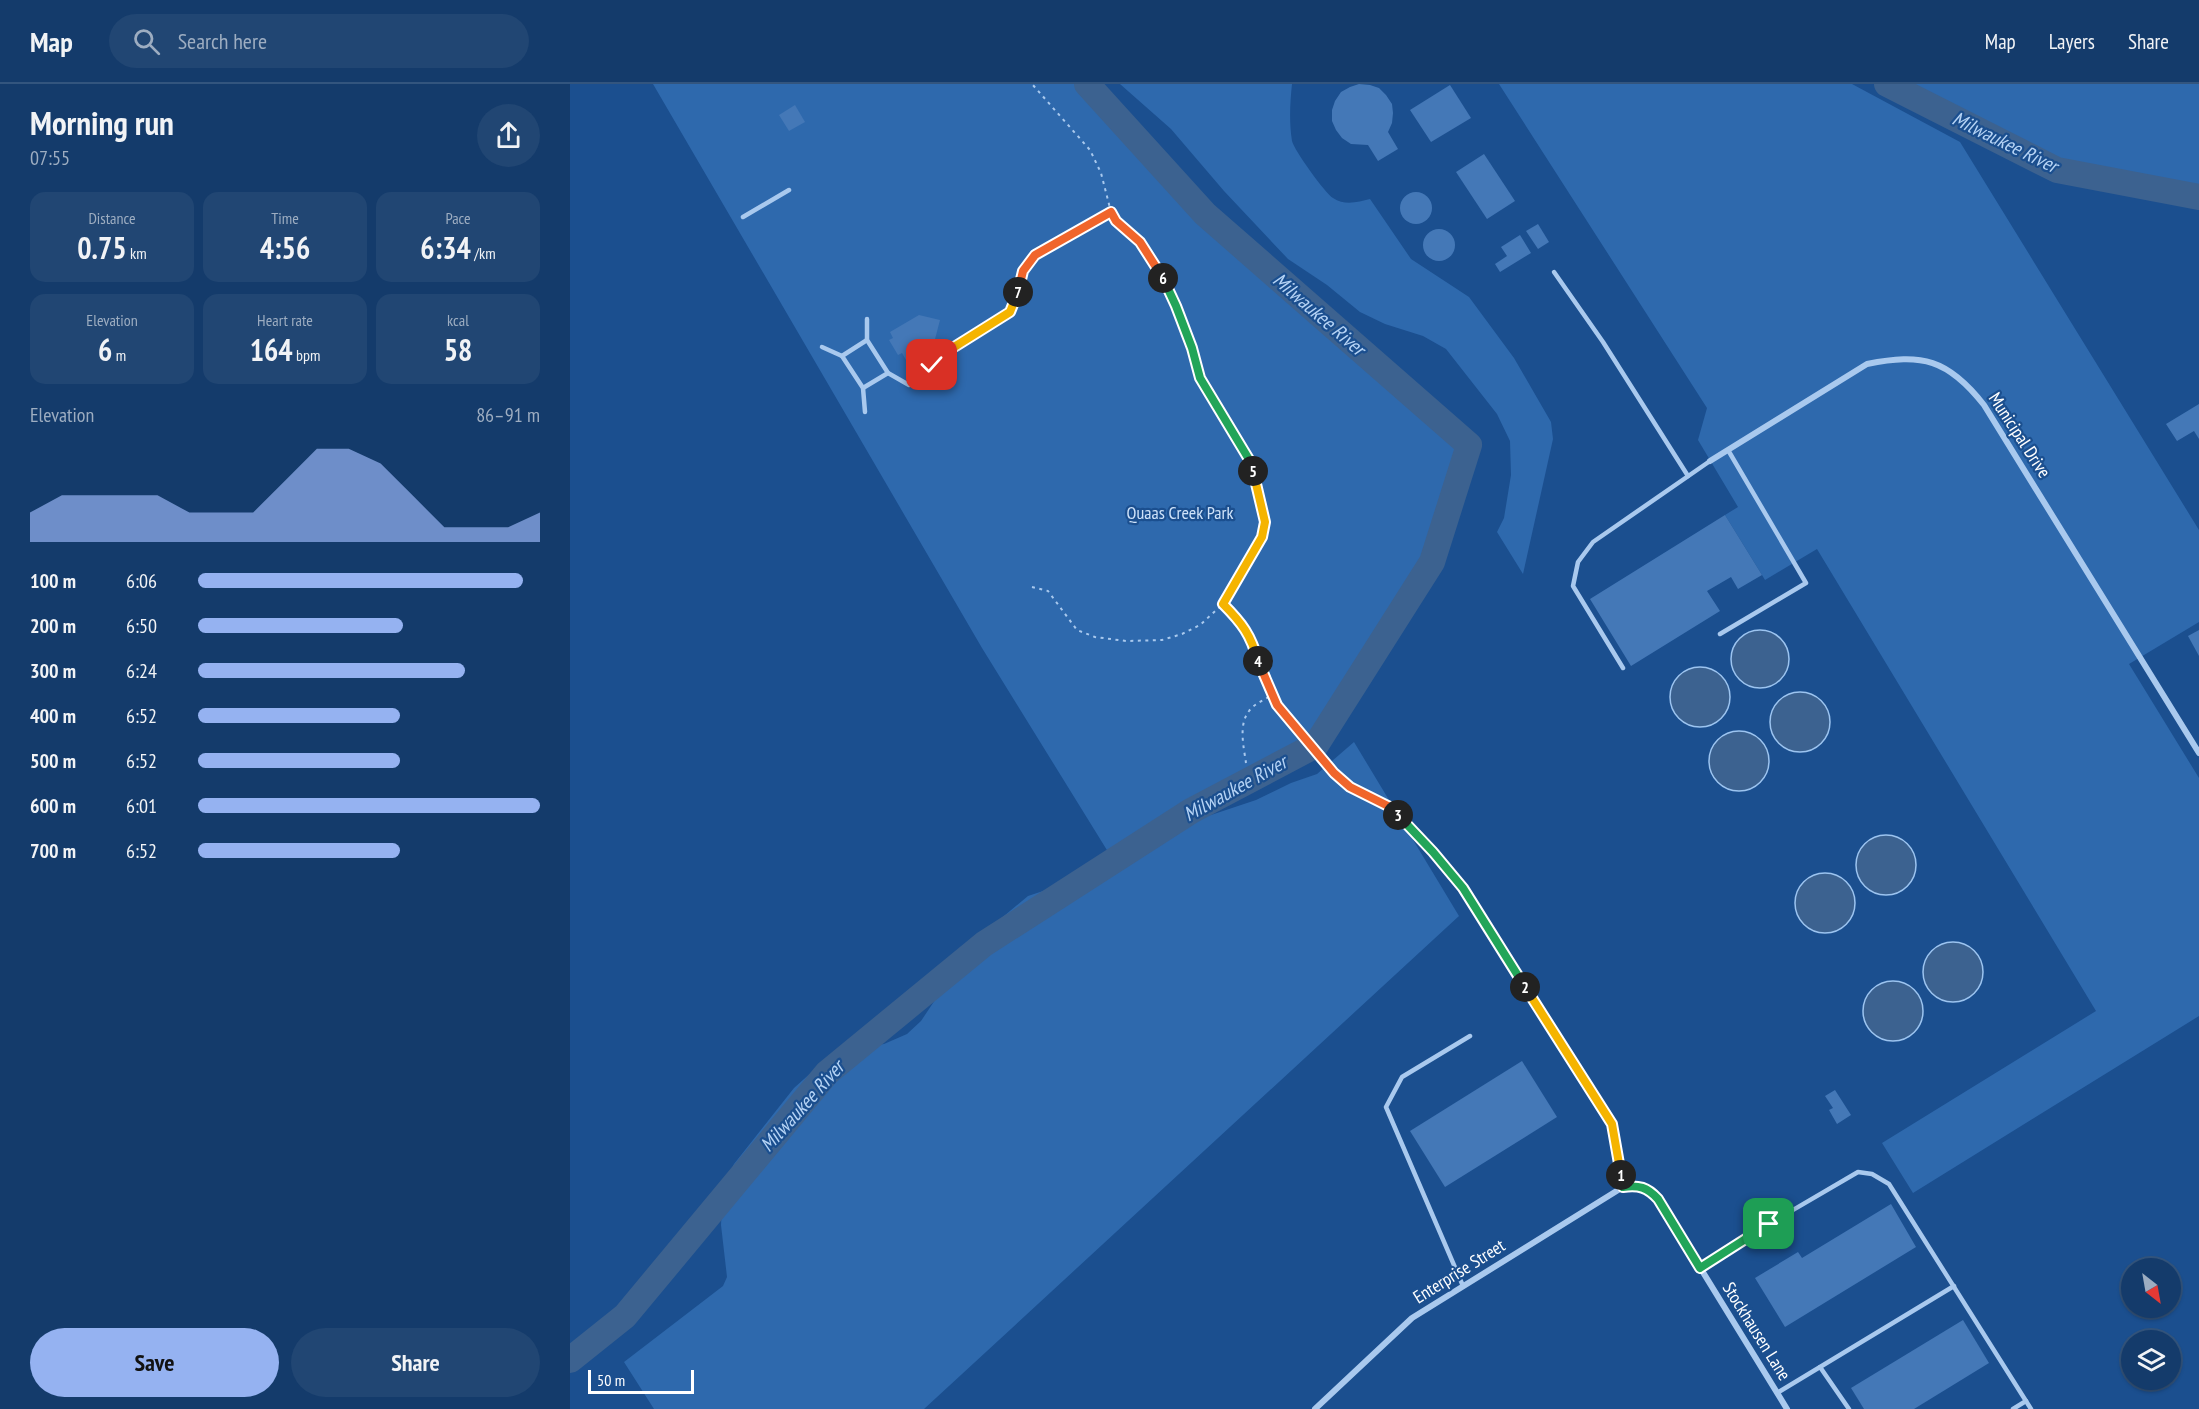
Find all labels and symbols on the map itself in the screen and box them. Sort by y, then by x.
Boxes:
water label: Milwaukee River [1948,105,2064,180]
pin: 6 [1148,263,1178,293]
water label: Milwaukee River [1268,267,1372,363]
pin: 7 [1003,277,1033,307]
pin [906,339,957,390]
street label: Municipal Drive [1984,388,2056,482]
pin: 5 [1238,456,1268,486]
park label: Quaas Creek Park [1127,501,1233,524]
pin: 4 [1243,646,1273,676]
water label: Milwaukee River [1179,748,1293,827]
pin: 3 [1383,800,1413,830]
pin: 2 [1510,972,1540,1002]
water label: Milwaukee River [754,1053,851,1157]
pin: 1 [1606,1160,1636,1190]
pin [1743,1198,1794,1249]
street label: Enterprise Street [1409,1234,1509,1308]
north arrow [2121,1258,2181,1318]
street label: Stockhausen Lane [1718,1278,1796,1384]
scale bar [588,1367,694,1394]

